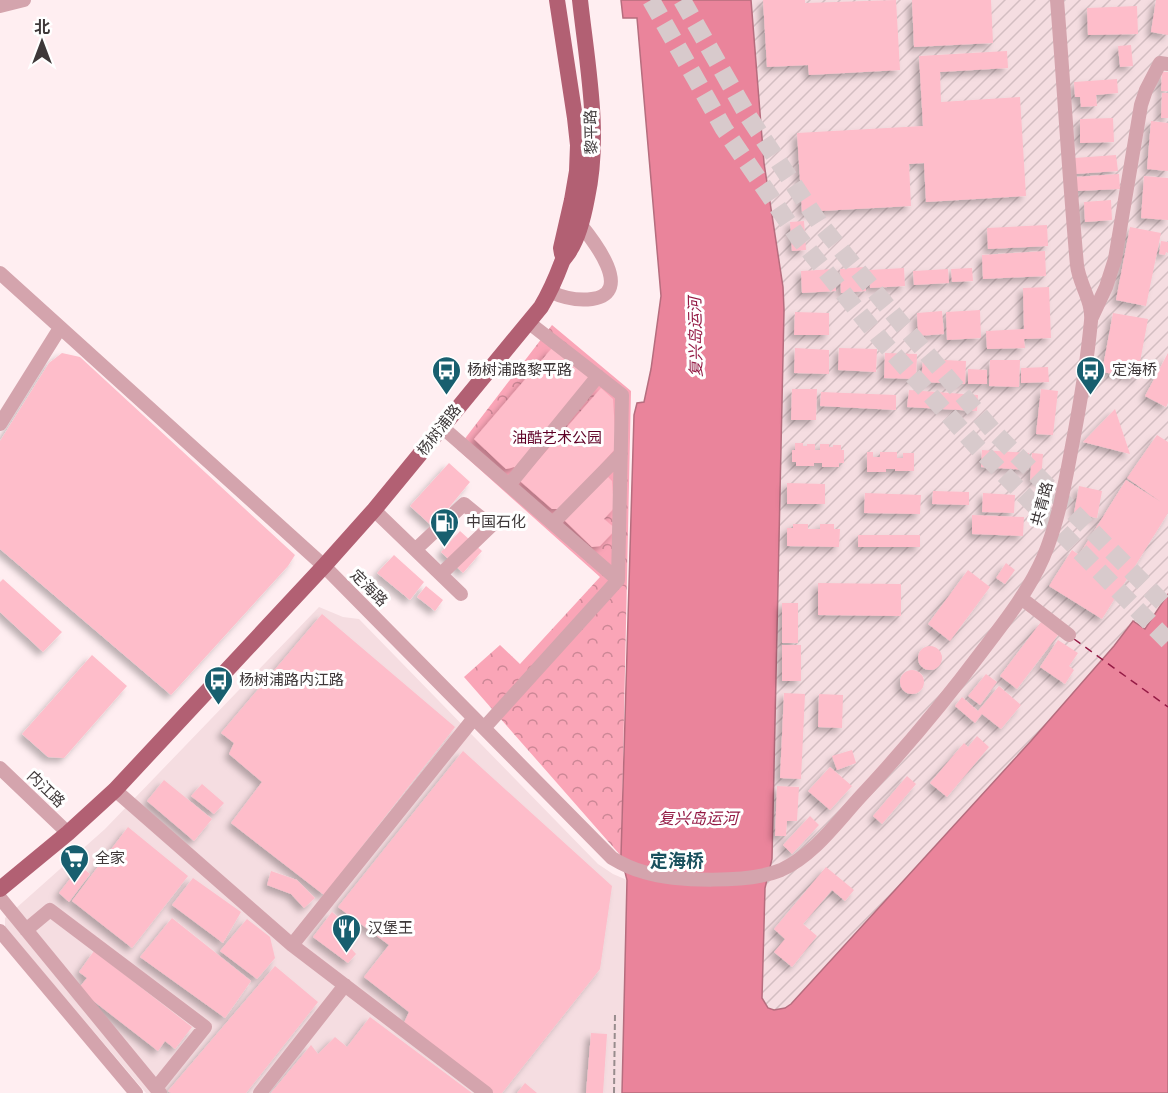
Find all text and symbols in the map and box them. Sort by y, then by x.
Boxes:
north arrow [12,12,72,72]
text: 北 [34,19,50,39]
street label: 黎平路 [583,109,602,155]
water label: 复兴岛运河 [686,294,708,377]
bus stop icon: 杨树浦路黎平路 [430,354,462,396]
bus stop icon: 定海桥 [1075,354,1107,396]
place label: 杨树浦路黎平路 [467,361,572,381]
place label: 定海桥 [1112,362,1157,381]
street label: 杨树浦路 [413,401,466,460]
park label: 油酷艺术公园 [512,430,602,449]
street label: 共青路 [1028,480,1058,529]
fuel station icon: 中国石化 [429,506,461,548]
place label: 中国石化 [466,513,526,533]
street label: 定海路 [345,566,391,612]
bus stop icon: 杨树浦路内江路 [202,664,234,706]
place label: 杨树浦路内江路 [239,671,344,691]
street label: 内江路 [22,768,68,813]
water label: 复兴岛运河 [658,810,741,830]
supermarket icon: 全家 [58,842,90,884]
place label: 全家 [95,850,125,869]
district label: 定海桥 [650,851,704,874]
restaurant icon: 汉堡王 [331,912,363,954]
place label: 汉堡王 [368,920,413,939]

